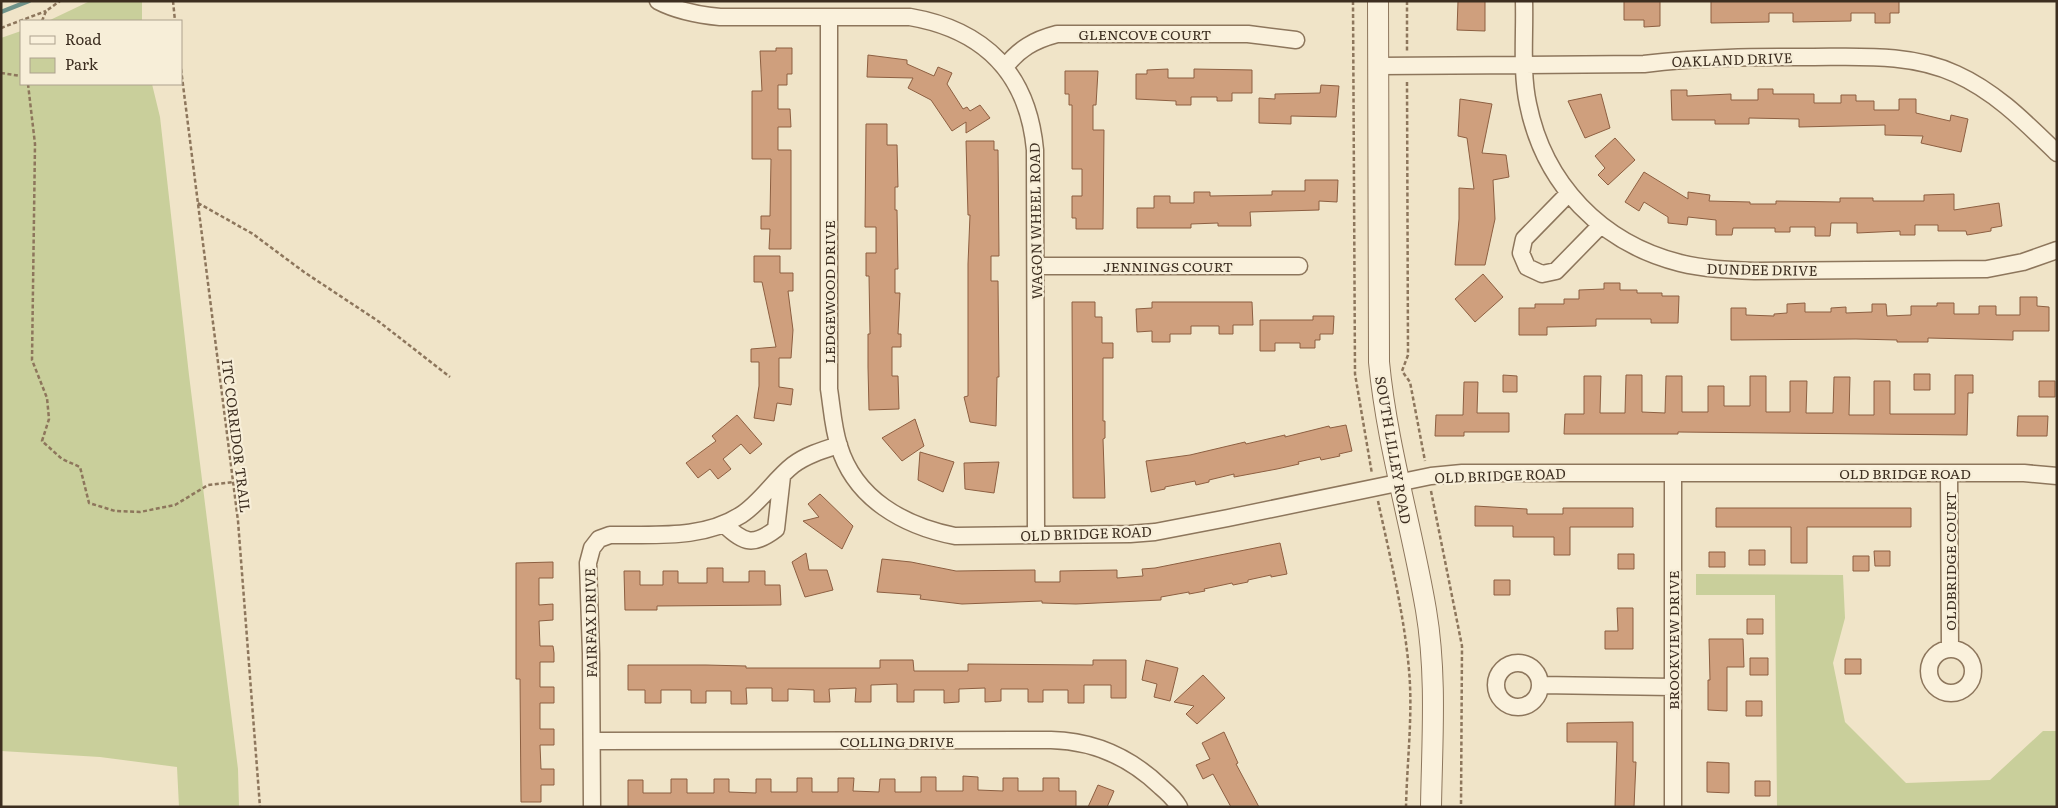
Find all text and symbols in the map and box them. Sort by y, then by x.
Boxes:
legend [20,20,182,85]
street label: GLENCOVE COURT [1079,24,1211,44]
text: Road [65,27,101,50]
street label: OAKLAND DRIVE [1671,47,1793,71]
text: Park [65,52,99,75]
street label: WAGON WHEEL ROAD [1024,142,1046,299]
street label: LEDGEWOOD DRIVE [819,220,839,364]
street label: JENNINGS COURT [1103,256,1233,276]
street label: DUNDEE DRIVE [1706,258,1818,280]
street label: ITC CORRIDOR TRAIL [218,358,256,514]
street label: SOUTH LILLEY ROAD [1371,375,1417,526]
street label: OLD BRIDGE ROAD [1434,463,1566,487]
street label: OLD BRIDGE ROAD [1839,463,1971,483]
street label: OLDBRIDGE COURT [1940,491,1960,631]
street label: OLD BRIDGE ROAD [1020,521,1152,545]
street label: FAIRFAX DRIVE [579,568,601,678]
street label: BROOKVIEW DRIVE [1663,570,1683,710]
street label: COLLING DRIVE [840,731,954,751]

